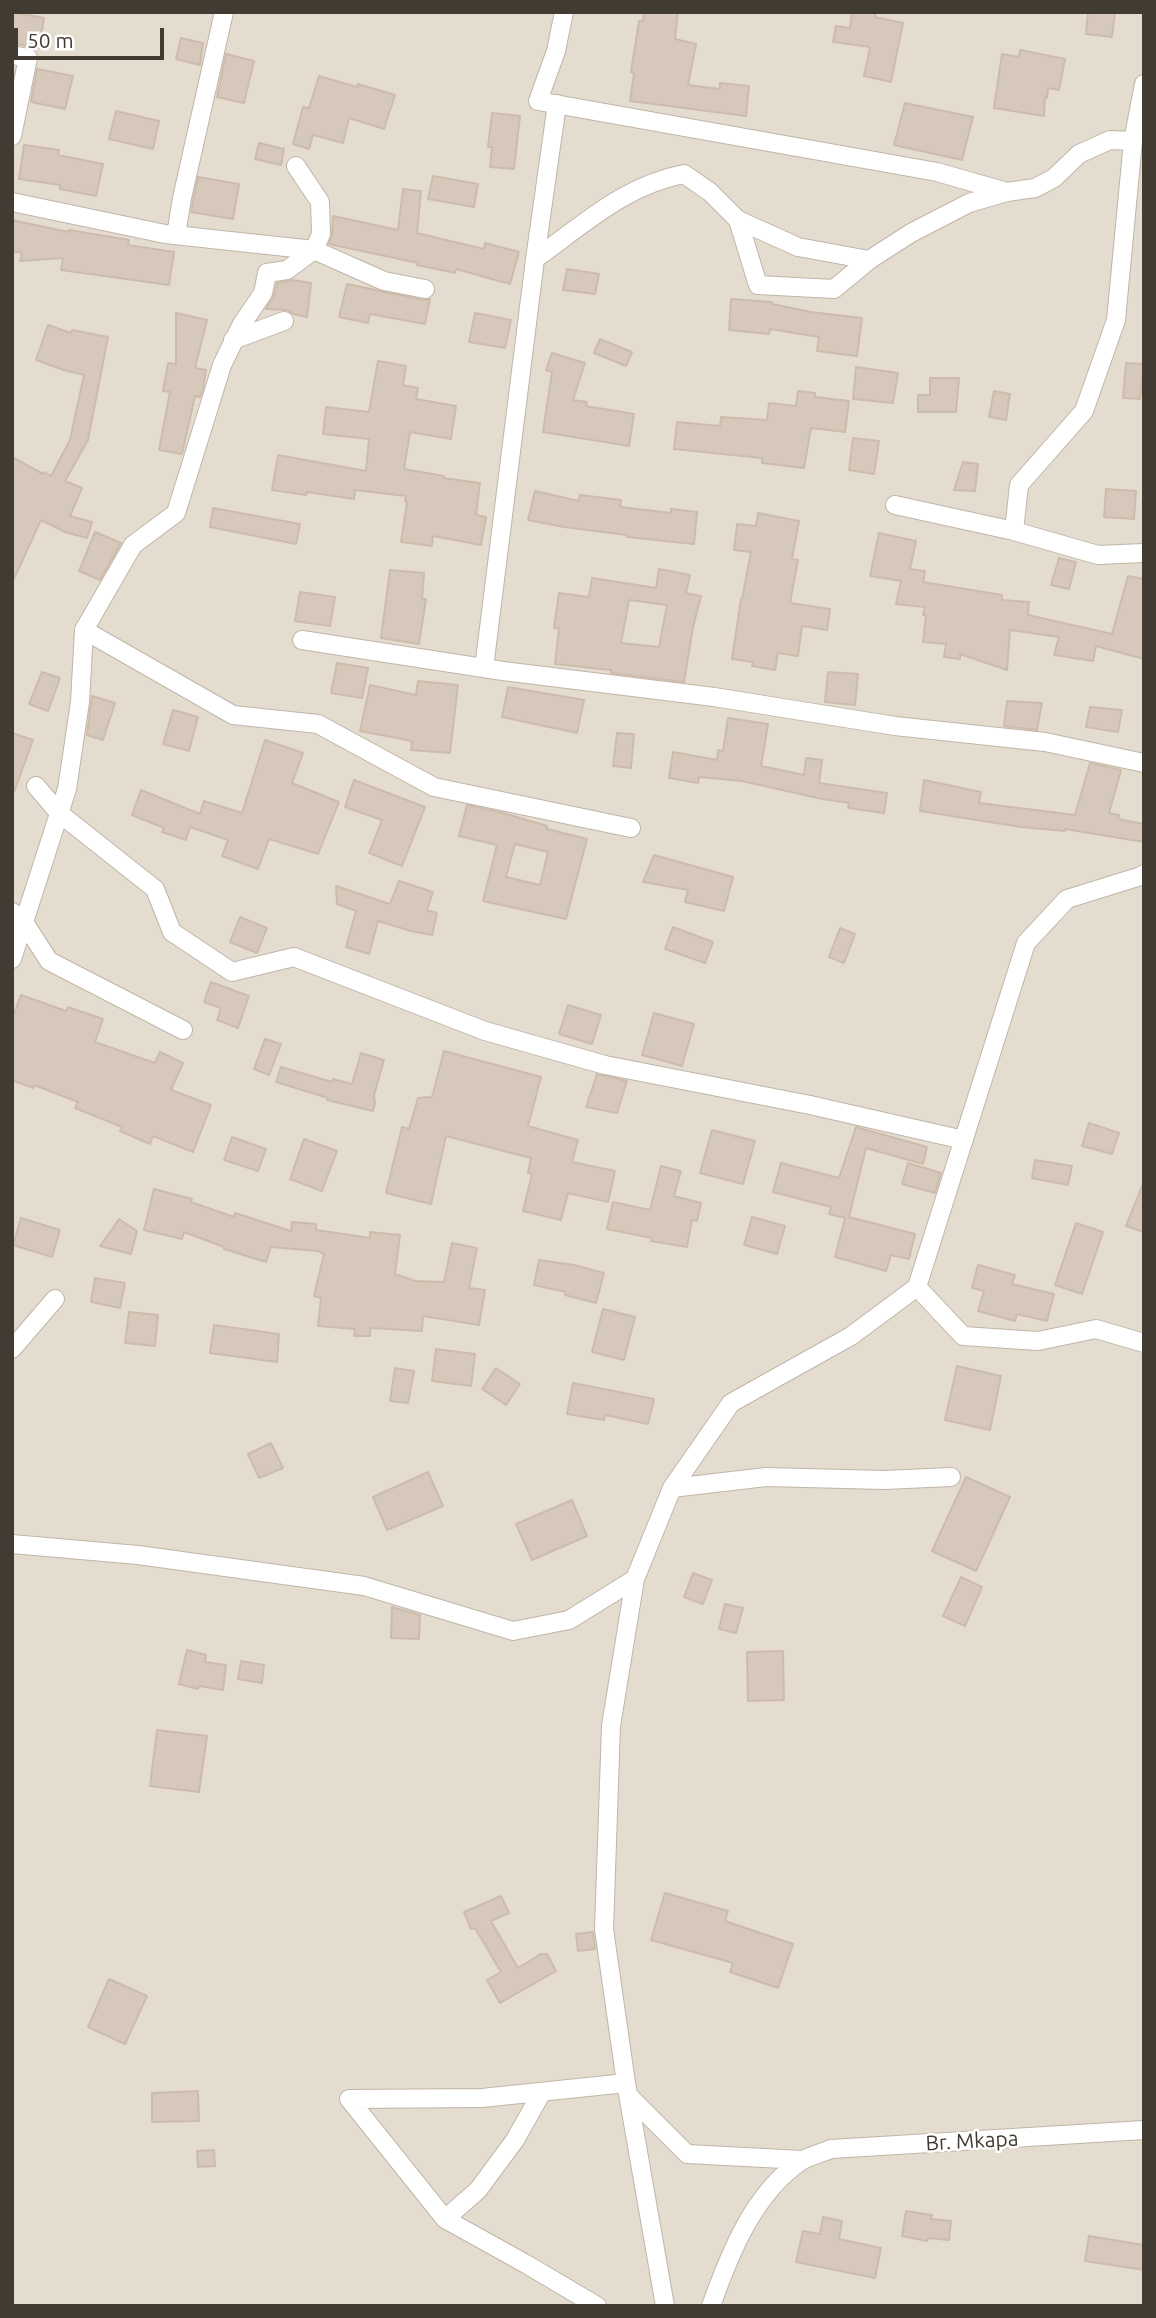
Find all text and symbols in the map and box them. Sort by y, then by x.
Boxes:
scale bar [18,14,168,58]
text: 50 m [27,28,74,52]
street label: Br. Mkapa [925,2126,1019,2156]

